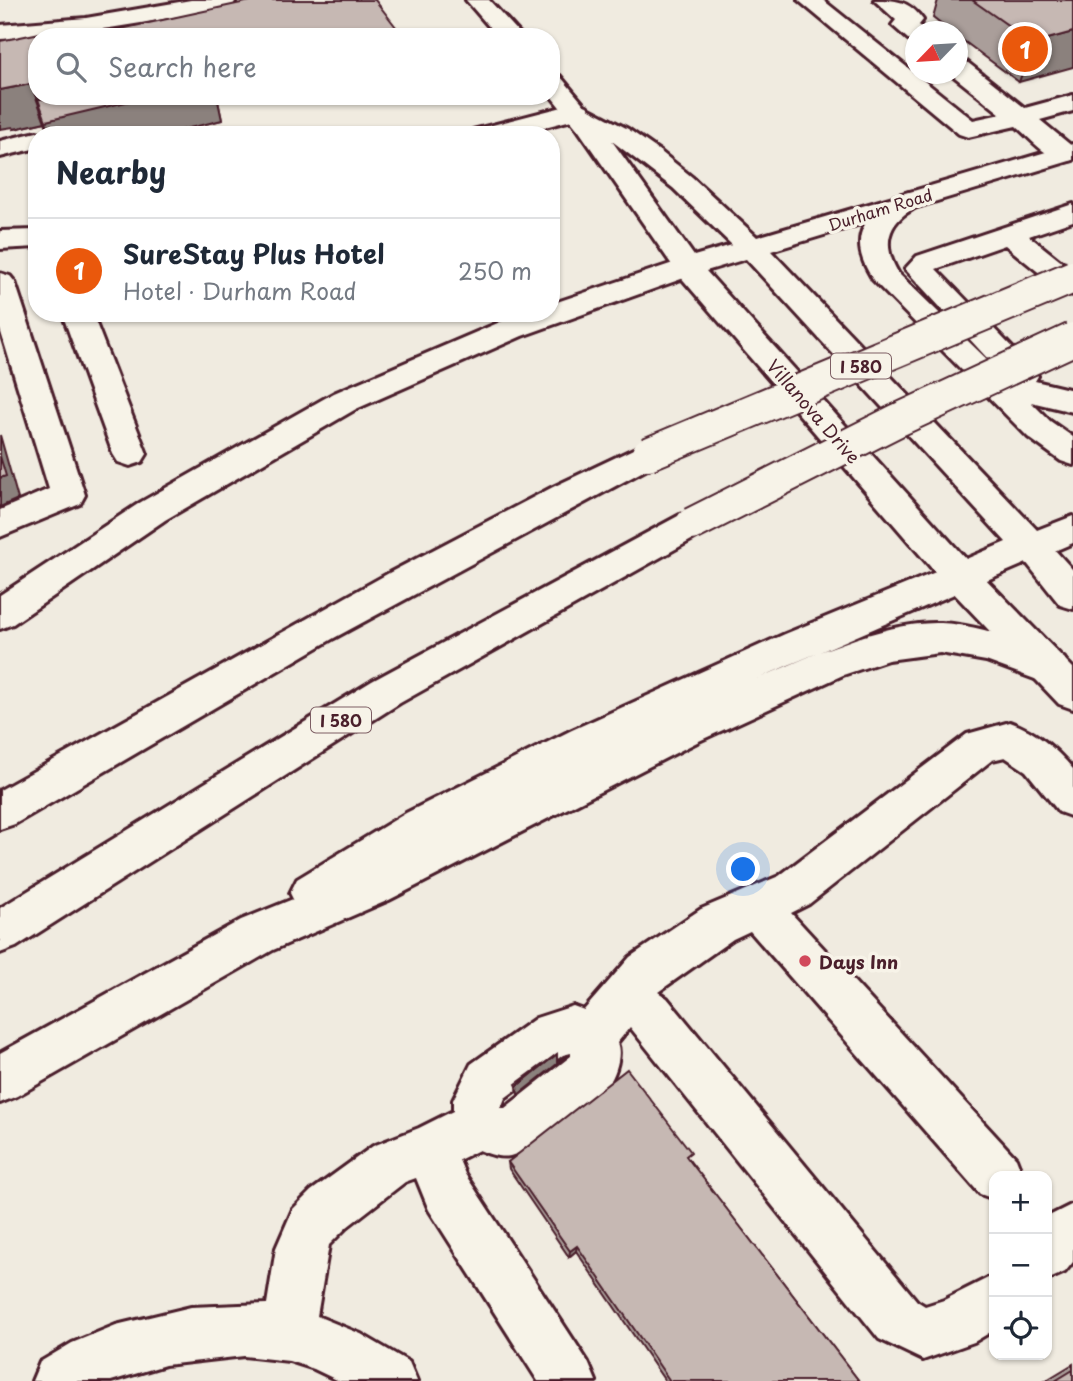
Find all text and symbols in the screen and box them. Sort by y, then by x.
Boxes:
north arrow [905,21,968,84]
pin: 1 [1002,23,1048,75]
search box [28,28,560,105]
text: Search here [108,47,257,86]
icon: search [52,48,90,86]
text: Nearby [56,149,166,194]
street label: Durham Road [825,182,935,236]
text: SureStay Plus Hotel [123,234,384,273]
text: 1 [74,253,85,288]
text: 250 m [458,253,532,288]
text: Hotel · Durham Road [123,273,356,308]
street label: Villanova Drive [761,353,867,469]
road number: I 580 [831,354,891,378]
road number: I 580 [311,708,371,733]
your location [726,852,760,886]
place label: Days Inn [819,948,898,975]
marker: Days Inn [797,953,813,969]
map controls [989,1171,1052,1360]
button: + [989,1171,1052,1234]
button: − [989,1234,1052,1297]
button: locate [989,1297,1052,1360]

